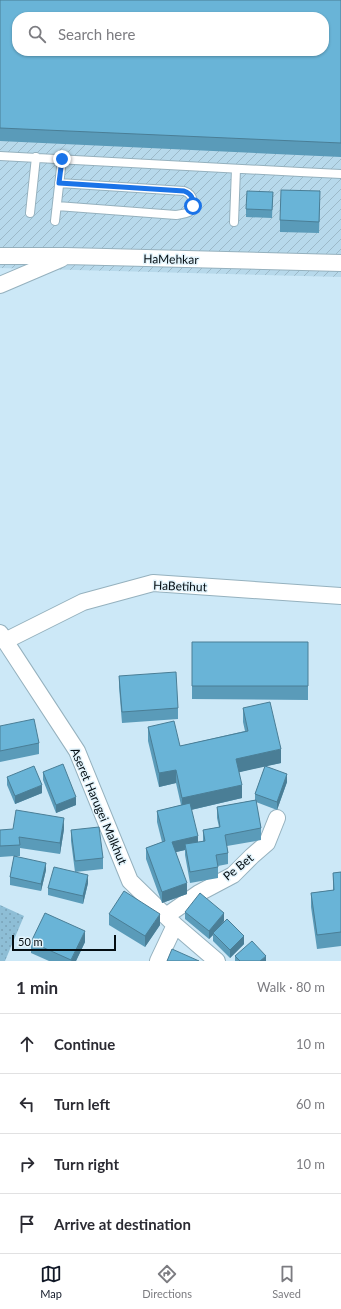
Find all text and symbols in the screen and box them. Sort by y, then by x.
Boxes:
search box [12,12,329,56]
icon: search [26,23,48,45]
text: Search here [58,25,135,43]
route end [53,150,71,168]
route start [184,197,202,215]
street label: HaMehkar [143,251,199,267]
street label: HaBetihut [153,578,208,594]
street label: Aseret Harugei Malkhut [68,745,131,867]
street label: Pe Bet [220,850,257,884]
scale bar [12,933,116,952]
text: 50 m [18,935,43,948]
text: 1 min [16,977,58,998]
text: Walk · 80 m [257,979,325,995]
icon: ahead [16,1033,38,1055]
text: Continue [54,1035,115,1053]
text: 10 m [296,1036,325,1052]
icon: left [16,1093,38,1115]
text: Turn left [54,1095,110,1113]
text: 60 m [296,1096,325,1112]
icon: right [16,1153,38,1175]
text: Turn right [54,1155,119,1173]
text: 10 m [296,1156,325,1172]
icon: arrive [16,1213,38,1235]
text: Arrive at destination [54,1215,191,1233]
tab: Map [40,1263,62,1300]
tab: Directions [142,1263,192,1300]
tab: Saved [272,1263,301,1300]

